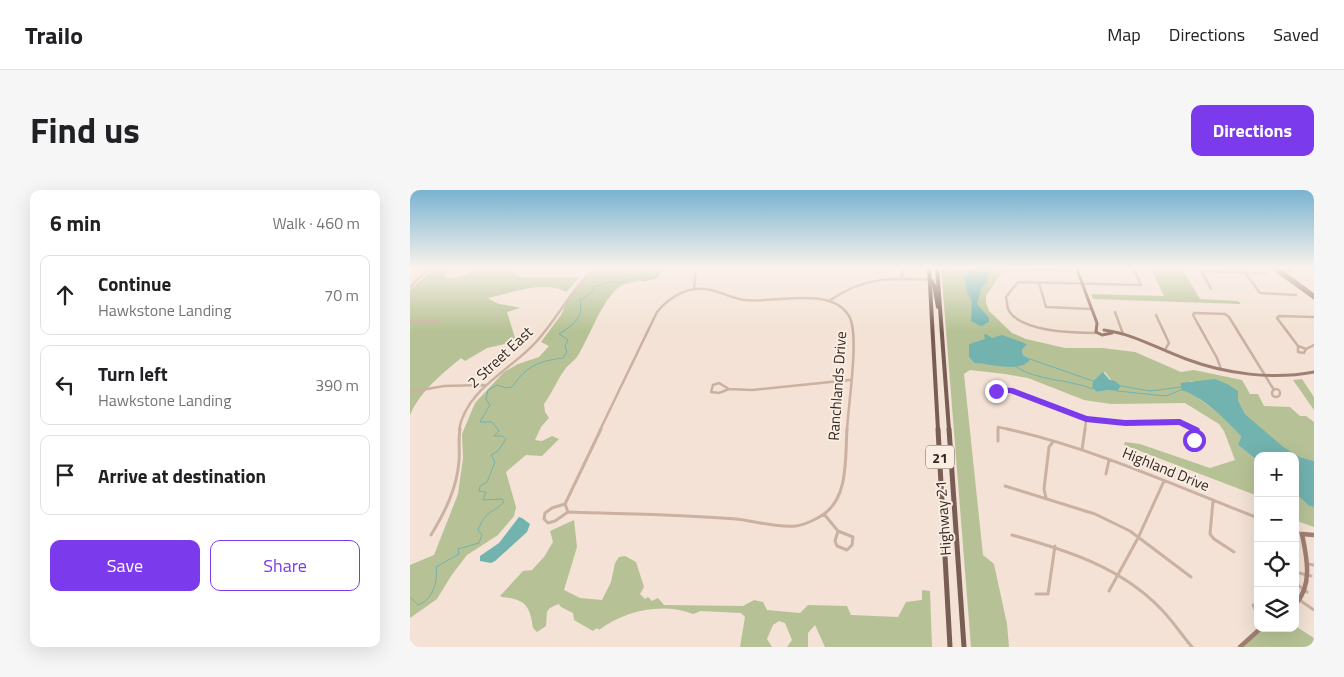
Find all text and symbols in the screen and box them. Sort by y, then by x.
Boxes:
text: Trailo [25,17,83,53]
text: Map [1107,21,1141,48]
text: Directions [1169,21,1245,48]
text: Saved [1273,21,1319,48]
text: Find us [30,103,140,157]
button: Directions [1191,105,1314,156]
text: 6 min [50,207,101,239]
text: Walk · 460 m [272,211,360,235]
text: Continue [98,269,171,298]
icon: ahead [51,281,79,309]
text: 70 m [324,283,359,307]
text: Hawkstone Landing [98,298,231,322]
street label: 2 Street East [462,320,538,393]
street label: Ranchlands Drive [822,331,852,441]
text: Turn left [98,359,168,388]
icon: left [51,371,79,399]
text: 390 m [315,373,359,397]
route end [985,380,1008,403]
text: Hawkstone Landing [98,388,231,412]
route start [1183,429,1206,452]
street label: Highland Drive [1119,441,1213,497]
road number: 21 [926,446,954,468]
map controls [1254,452,1299,632]
button: + [1254,452,1299,497]
icon: arrive [51,461,79,489]
text: Arrive at destination [98,461,266,490]
street label: Highway 21 [929,480,957,556]
button: − [1254,497,1299,542]
button: Save [50,540,200,591]
button: Share [210,540,360,591]
button: locate [1254,542,1299,587]
button: layers [1254,587,1299,632]

